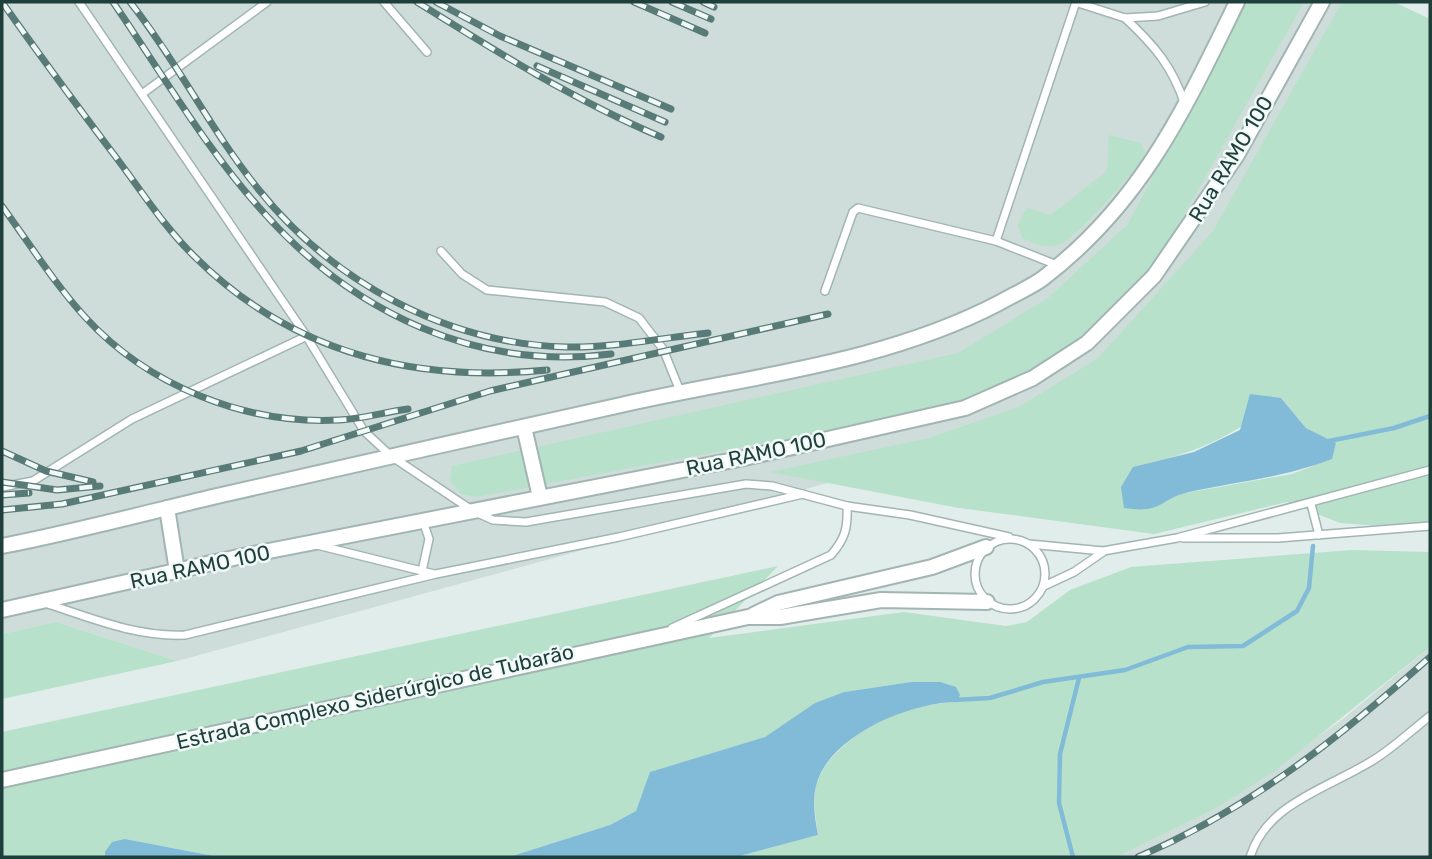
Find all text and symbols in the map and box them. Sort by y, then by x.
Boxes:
street label: Rua RAMO 100 [1183,91,1278,226]
street label: Rua RAMO 100 [684,426,828,481]
street label: Rua RAMO 100 [128,539,272,594]
street label: Estrada Complexo Siderúrgico de Tubarão [174,639,576,754]

